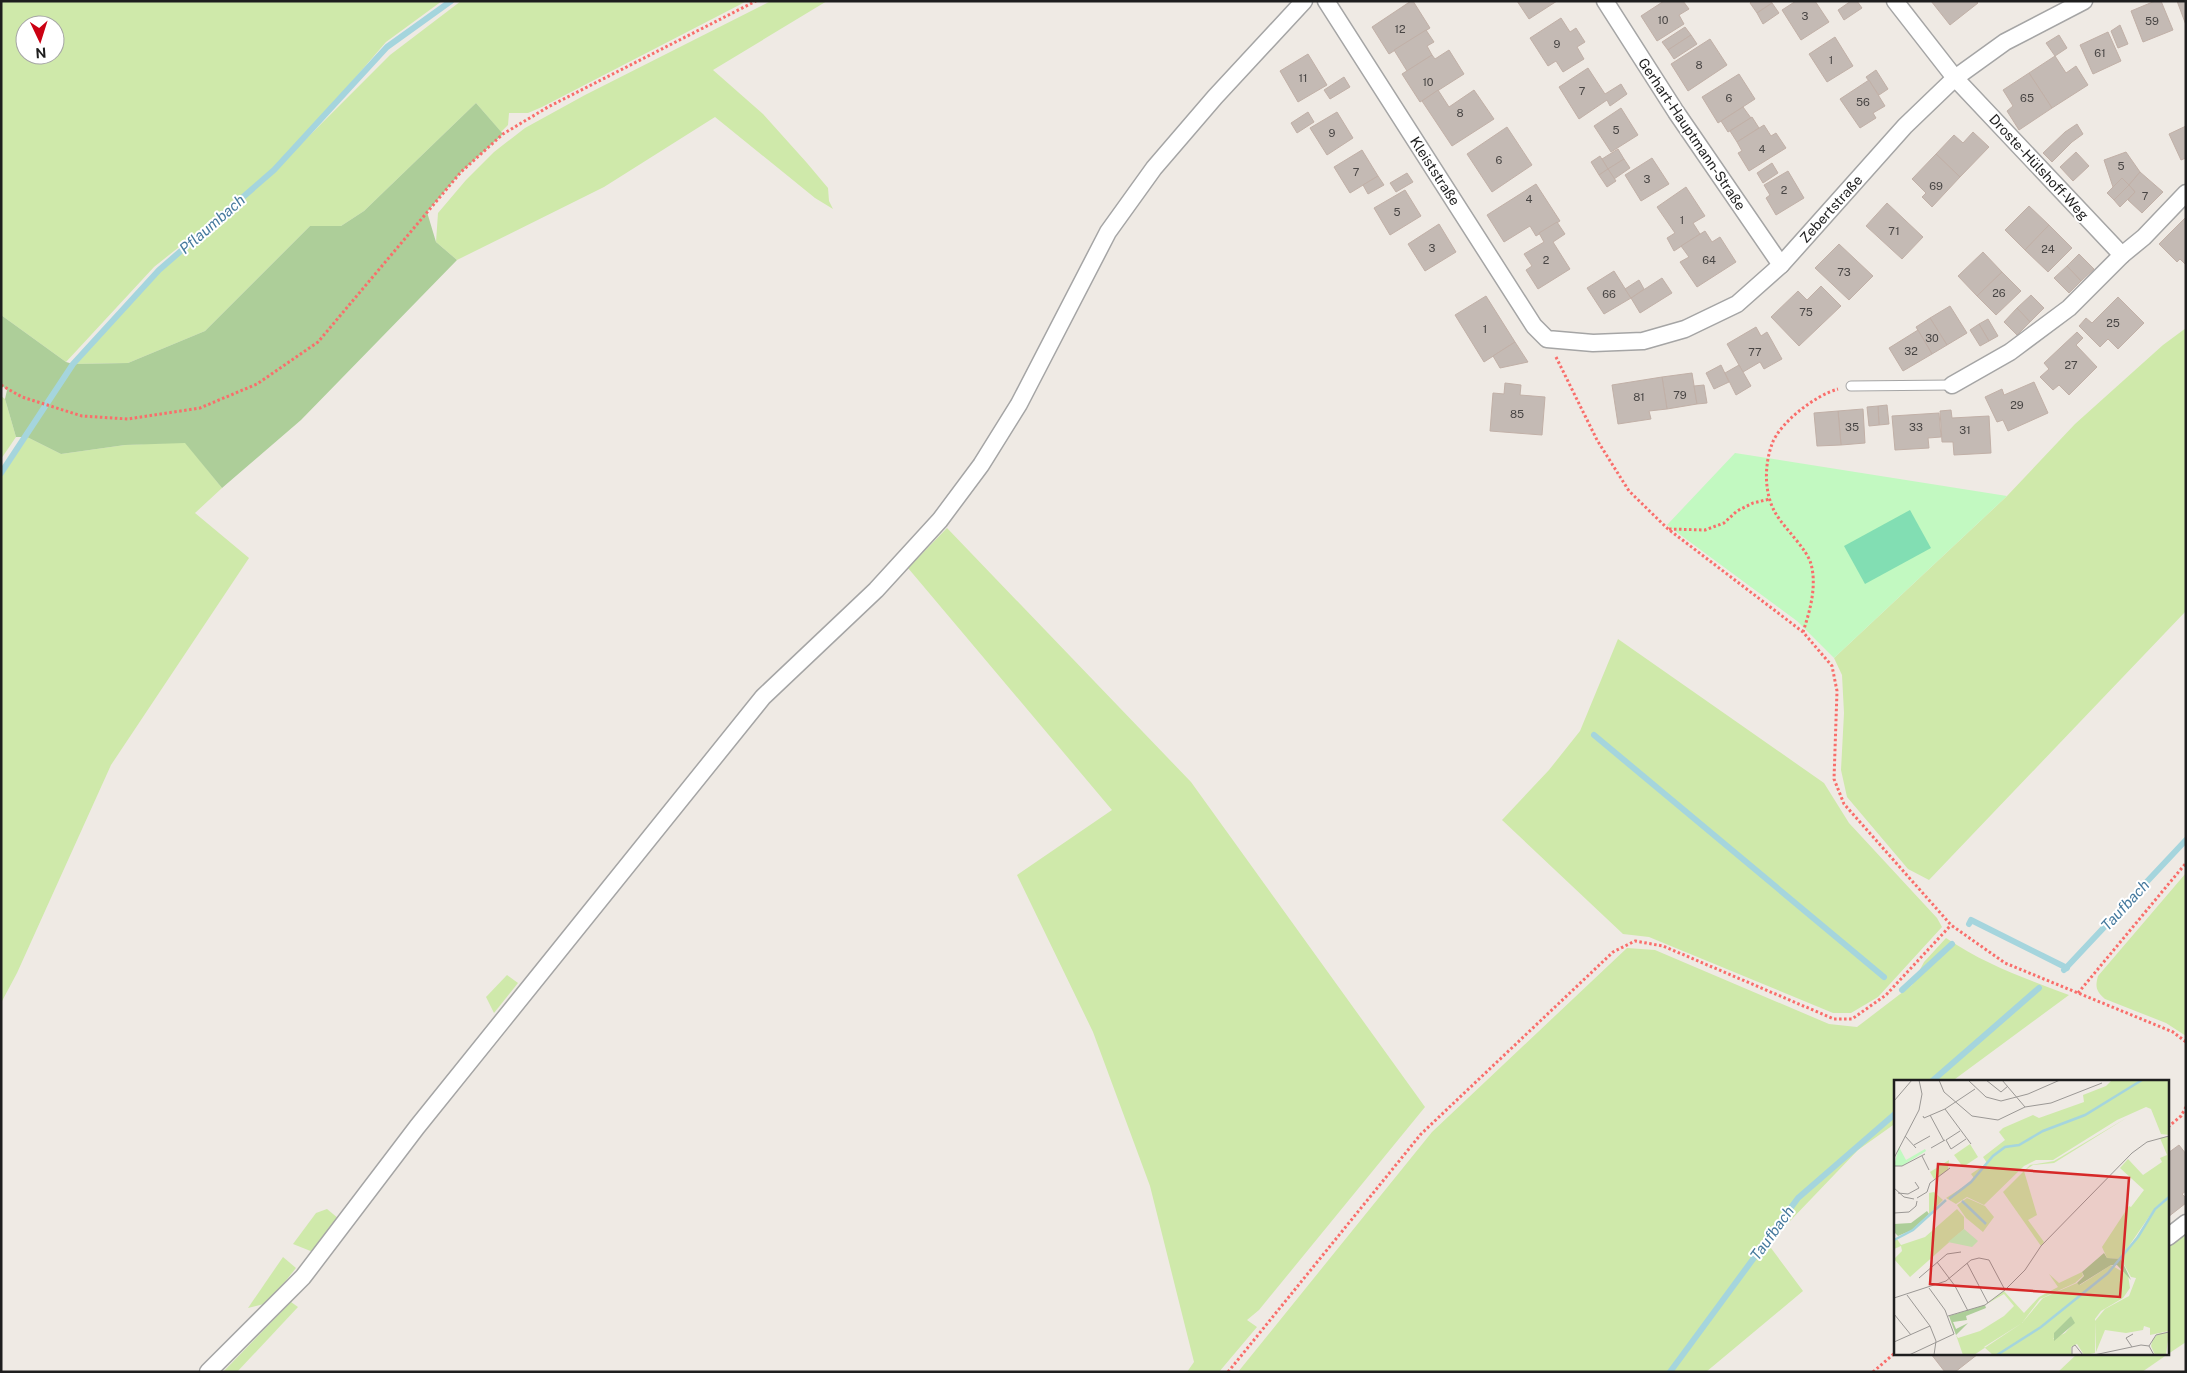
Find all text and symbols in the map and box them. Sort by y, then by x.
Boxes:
house number: 3 [1802,10,1809,22]
house number: 10 [1657,14,1669,26]
north arrow [15,15,65,65]
house number: 59 [2145,15,2159,27]
house number: 12 [1394,23,1406,35]
house number: 9 [1554,38,1561,50]
text: N [35,45,47,61]
house number: 61 [2094,47,2106,59]
house number: 1 [1829,54,1833,66]
street label: Gerhart-Hauptmann-Straße [1635,55,1749,213]
house number: 8 [1695,59,1703,71]
house number: 11 [1299,72,1307,84]
house number: 10 [1422,76,1434,88]
house number: 7 [1579,85,1586,97]
house number: 6 [1726,92,1733,104]
house number: 65 [2020,92,2034,104]
house number: 56 [1856,96,1870,108]
house number: 8 [1456,107,1464,119]
street label: Droste-Hülshoff-Weg [1986,111,2092,223]
house number: 5 [1612,124,1620,136]
house number: 9 [1329,127,1336,139]
street label: Kleiststraße [1407,134,1463,208]
house number: 4 [1759,143,1766,155]
house number: 6 [1496,154,1503,166]
house number: 5 [2117,160,2125,172]
house number: 7 [1353,166,1360,178]
street label: Zebertstraße [1797,172,1865,246]
house number: 3 [1644,173,1651,185]
house number: 69 [1929,180,1943,192]
house number: 2 [1781,184,1788,196]
house number: 7 [2142,190,2149,202]
water label: Pflaumbach [176,191,248,257]
house number: 4 [1526,193,1533,205]
house number: 5 [1393,206,1401,218]
house number: 1 [1680,214,1684,226]
house number: 71 [1888,225,1900,237]
house number: 3 [1429,242,1436,254]
house number: 24 [2041,243,2055,255]
house number: 2 [1543,254,1550,266]
house number: 64 [1702,254,1716,266]
house number: 73 [1837,266,1851,278]
house number: 26 [1992,287,2006,299]
house number: 66 [1602,288,1616,300]
house number: 75 [1799,306,1813,318]
house number: 25 [2106,317,2120,329]
house number: 1 [1483,323,1487,335]
house number: 30 [1925,332,1939,344]
house number: 32 [1904,345,1918,357]
house number: 77 [1748,346,1762,358]
house number: 27 [2064,359,2078,371]
house number: 79 [1673,389,1687,401]
house number: 81 [1633,391,1645,403]
house number: 29 [2010,399,2024,411]
house number: 85 [1510,408,1524,420]
house number: 35 [1845,421,1859,433]
house number: 33 [1909,421,1923,433]
house number: 31 [1959,424,1971,436]
water label: Taufbach [2097,876,2153,934]
inset map [1894,1080,2170,1356]
water label: Taufbach [1747,1203,1797,1263]

